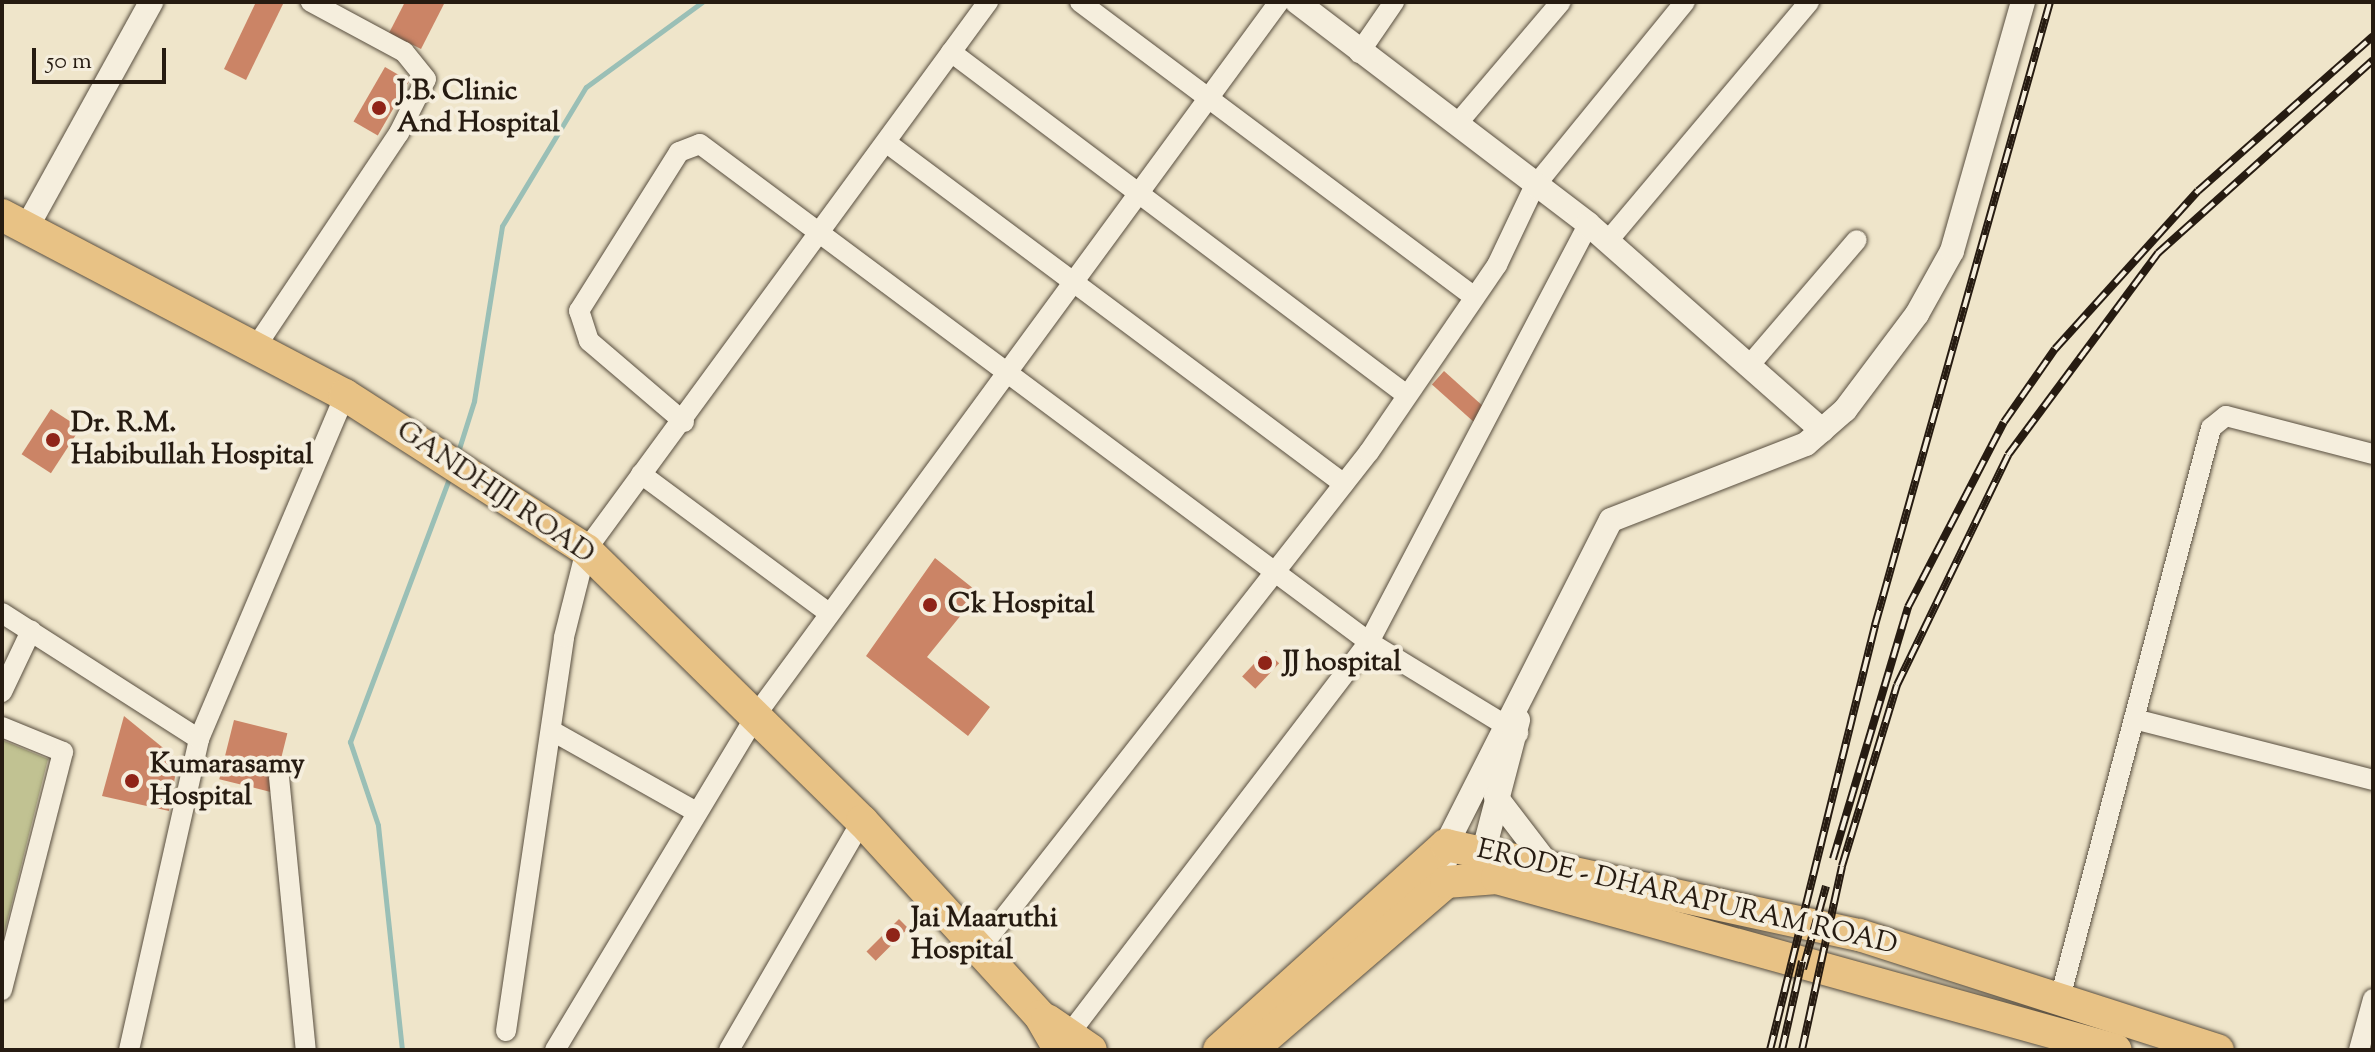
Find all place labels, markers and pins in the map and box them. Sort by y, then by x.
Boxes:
place label: J.B. Clinic And Hospital [397,75,560,141]
marker: J.B. Clinic And Hospital [368,97,390,119]
place label: Dr. R.M. Habibullah Hospital [71,407,313,473]
marker: Dr. R.M. Habibullah Hospital [42,429,64,451]
place label: Ck Hospital [948,588,1094,622]
marker: Ck Hospital [919,594,941,616]
place label: JJ hospital [1283,646,1401,680]
marker: JJ hospital [1254,652,1276,674]
place label: Kumarasamy Hospital [150,748,305,814]
marker: Kumarasamy Hospital [121,770,143,792]
place label: Jai Maaruthi Hospital [911,902,1058,968]
marker: Jai Maaruthi Hospital [882,924,904,946]

